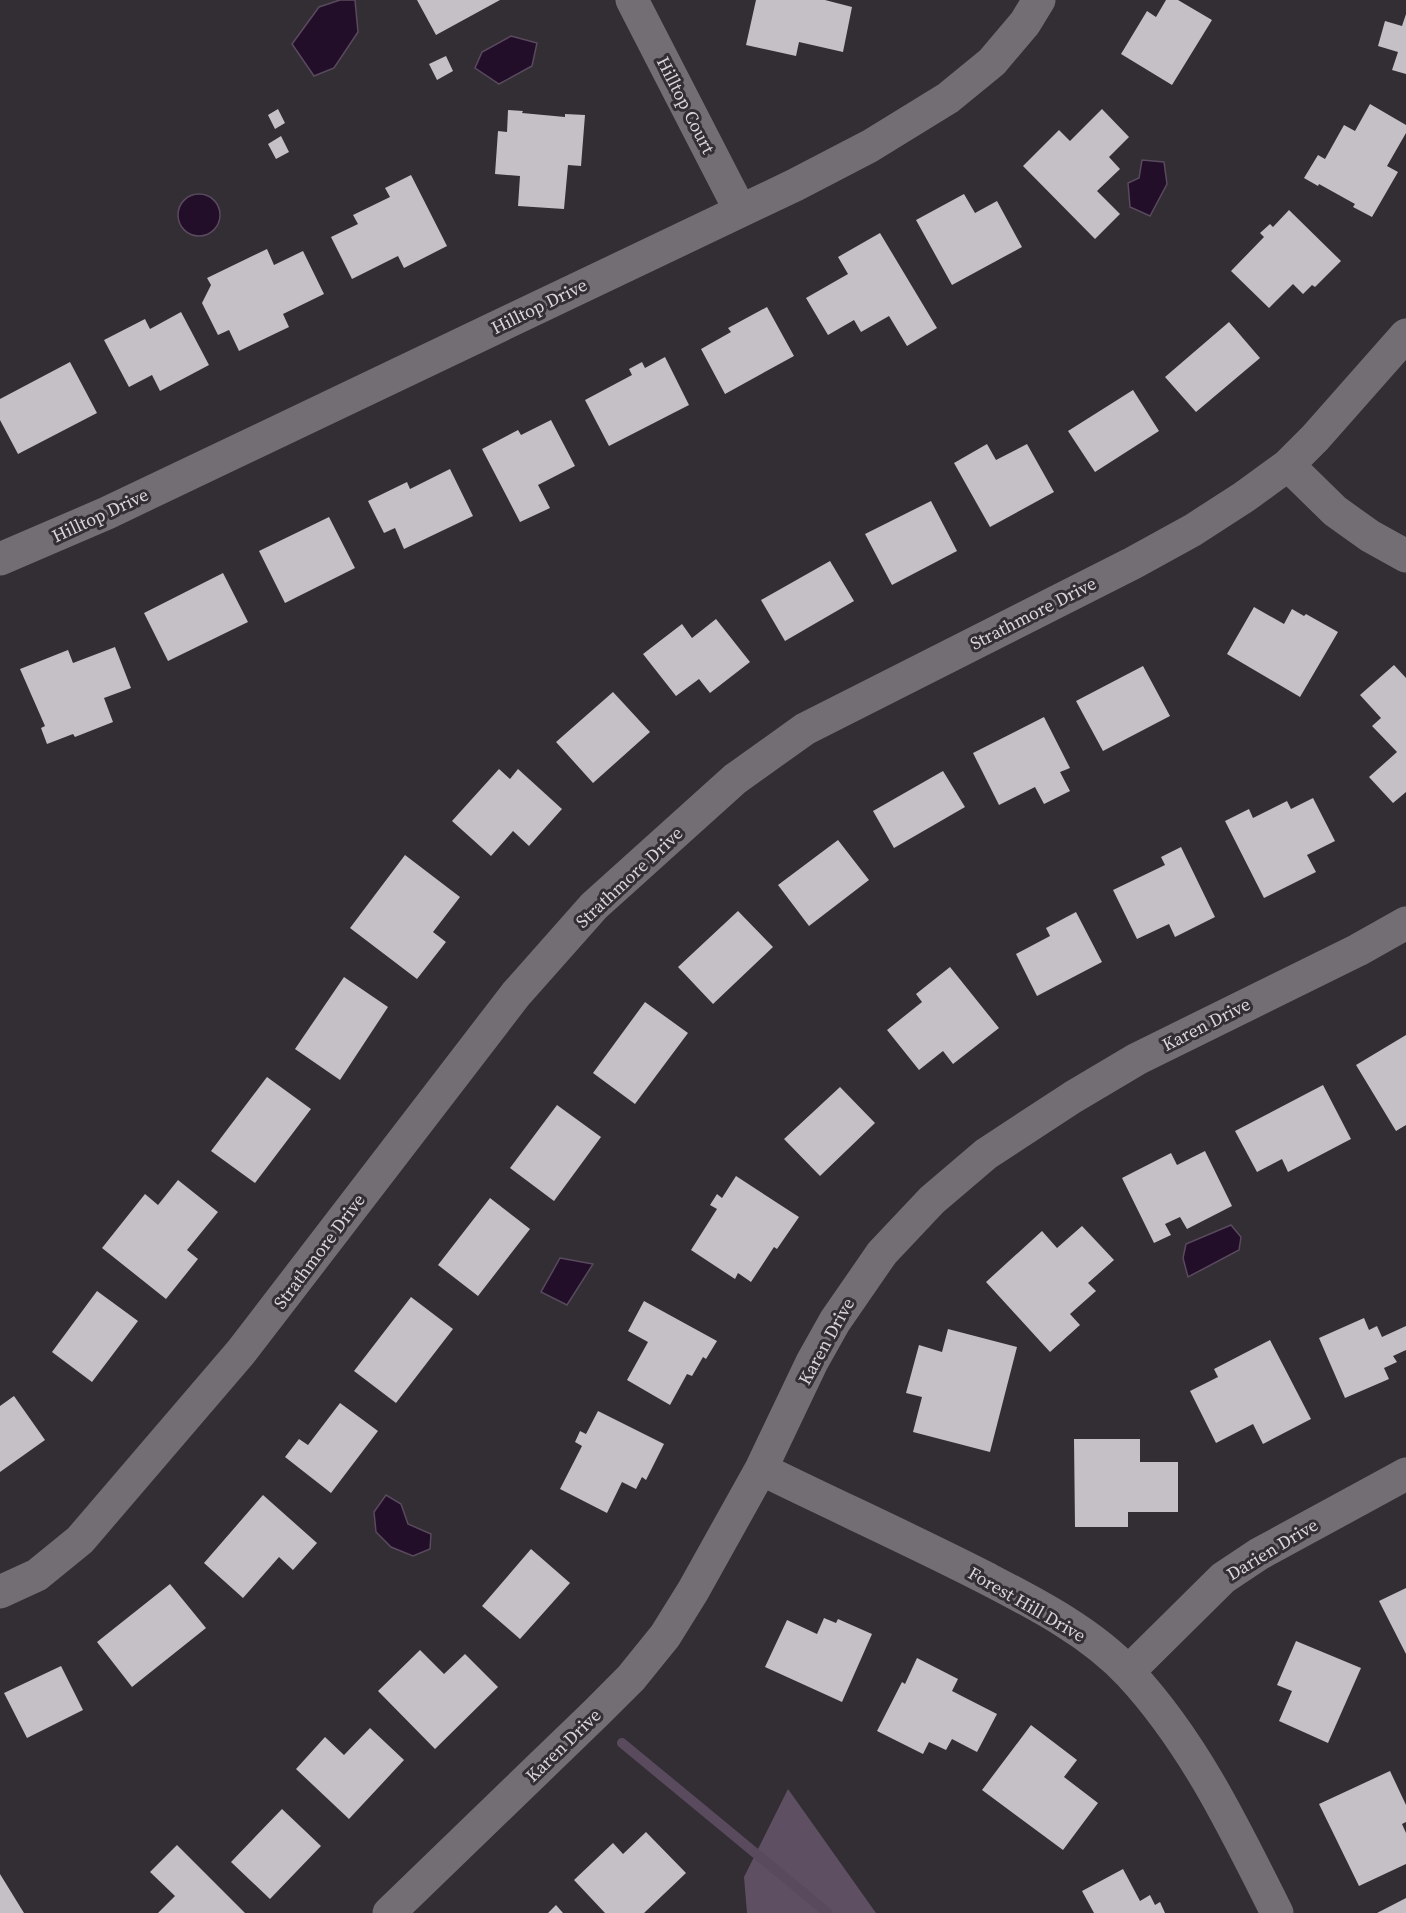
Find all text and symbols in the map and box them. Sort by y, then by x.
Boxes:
street label: Hilltop Court [651,52,721,158]
street label: Hilltop Drive [487,272,591,340]
street label: Hilltop Drive [48,482,152,548]
street label: Strathmore Drive [966,570,1100,656]
street label: Strathmore Drive [570,821,688,933]
street label: Karen Drive [1158,991,1254,1057]
street label: Strathmore Drive [267,1188,371,1314]
street label: Karen Drive [792,1293,860,1389]
street label: Darien Drive [1222,1512,1322,1586]
street label: Forest Hill Drive [964,1560,1090,1648]
street label: Karen Drive [520,1703,606,1787]

